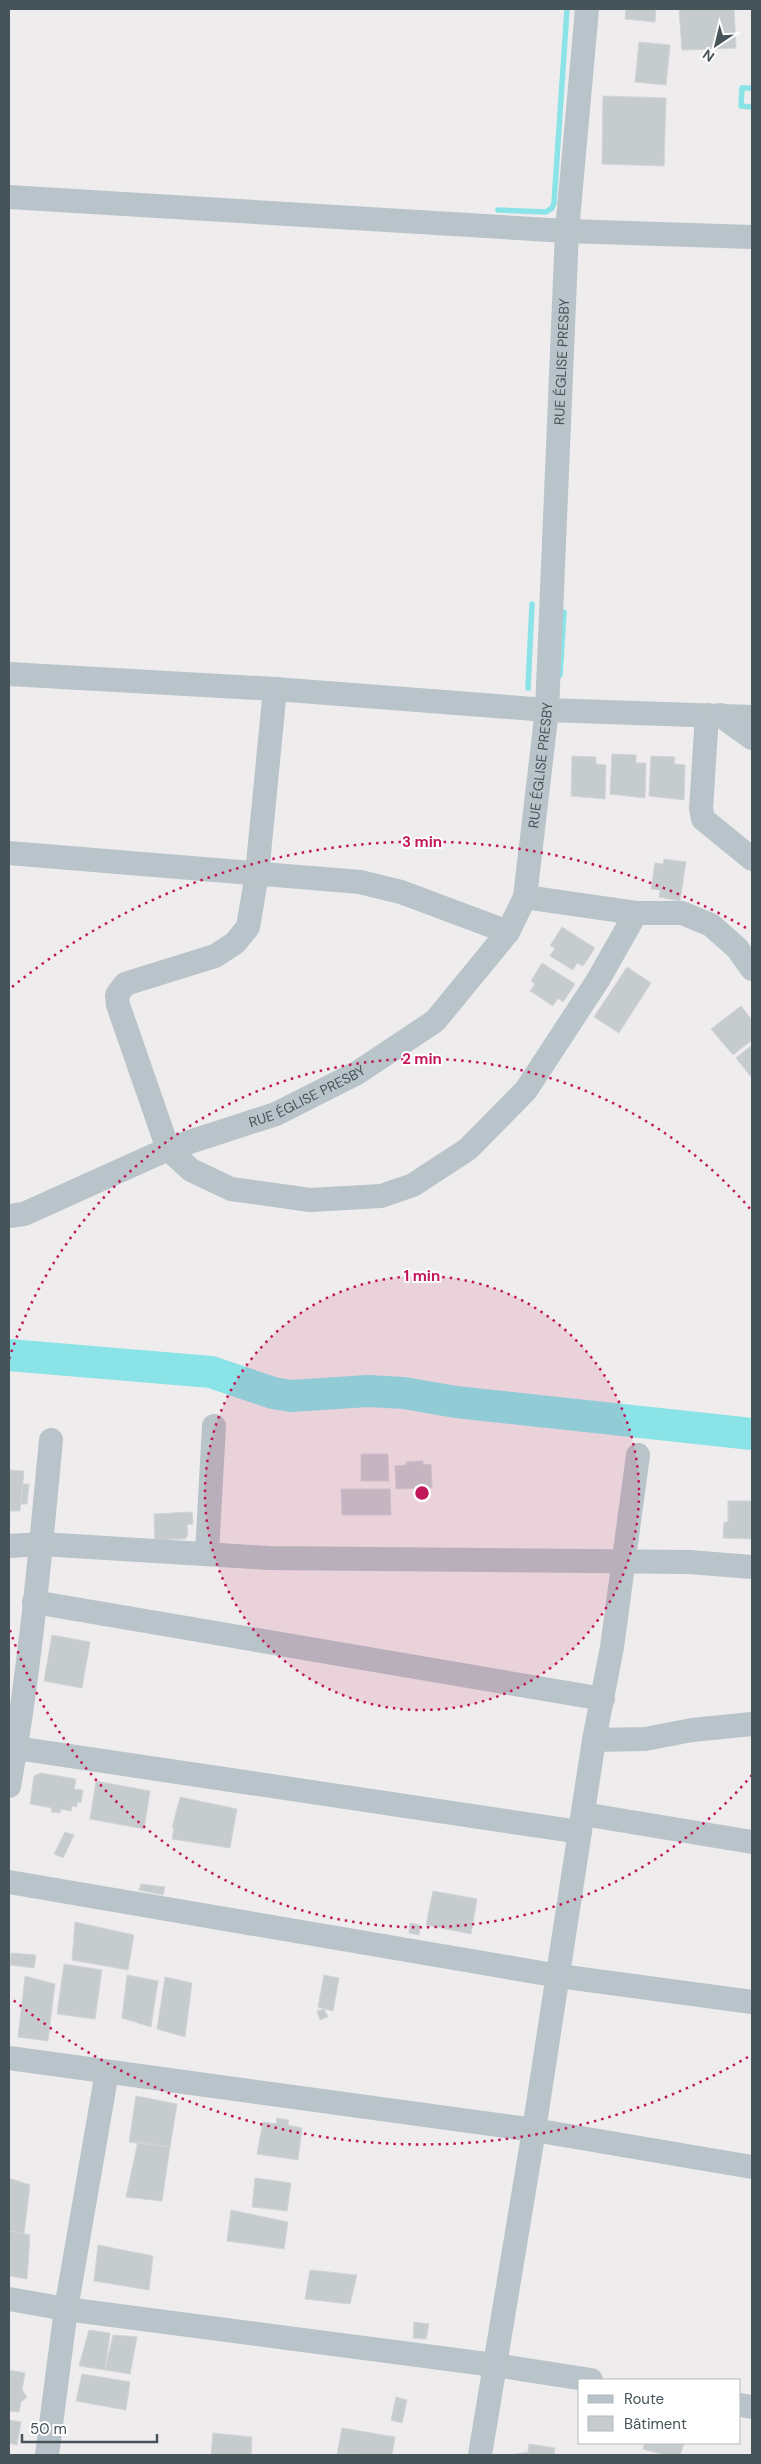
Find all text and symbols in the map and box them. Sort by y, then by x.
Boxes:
north arrow [691,20,741,70]
text: N [699,45,718,66]
street label: RUE ÉGLISE PRESBY [550,298,573,426]
street label: RUE ÉGLISE PRESBY [524,702,556,829]
text: 3 min [402,832,442,852]
text: 2 min [402,1049,442,1069]
street label: RUE ÉGLISE PRESBY [247,1061,369,1131]
text: 1 min [404,1266,440,1286]
centre of rings [413,1484,431,1502]
legend [578,2379,741,2444]
text: Route [624,2389,664,2409]
scale bar [22,2412,158,2444]
text: Bâtiment [624,2414,687,2434]
text: 50 m [30,2419,67,2439]

